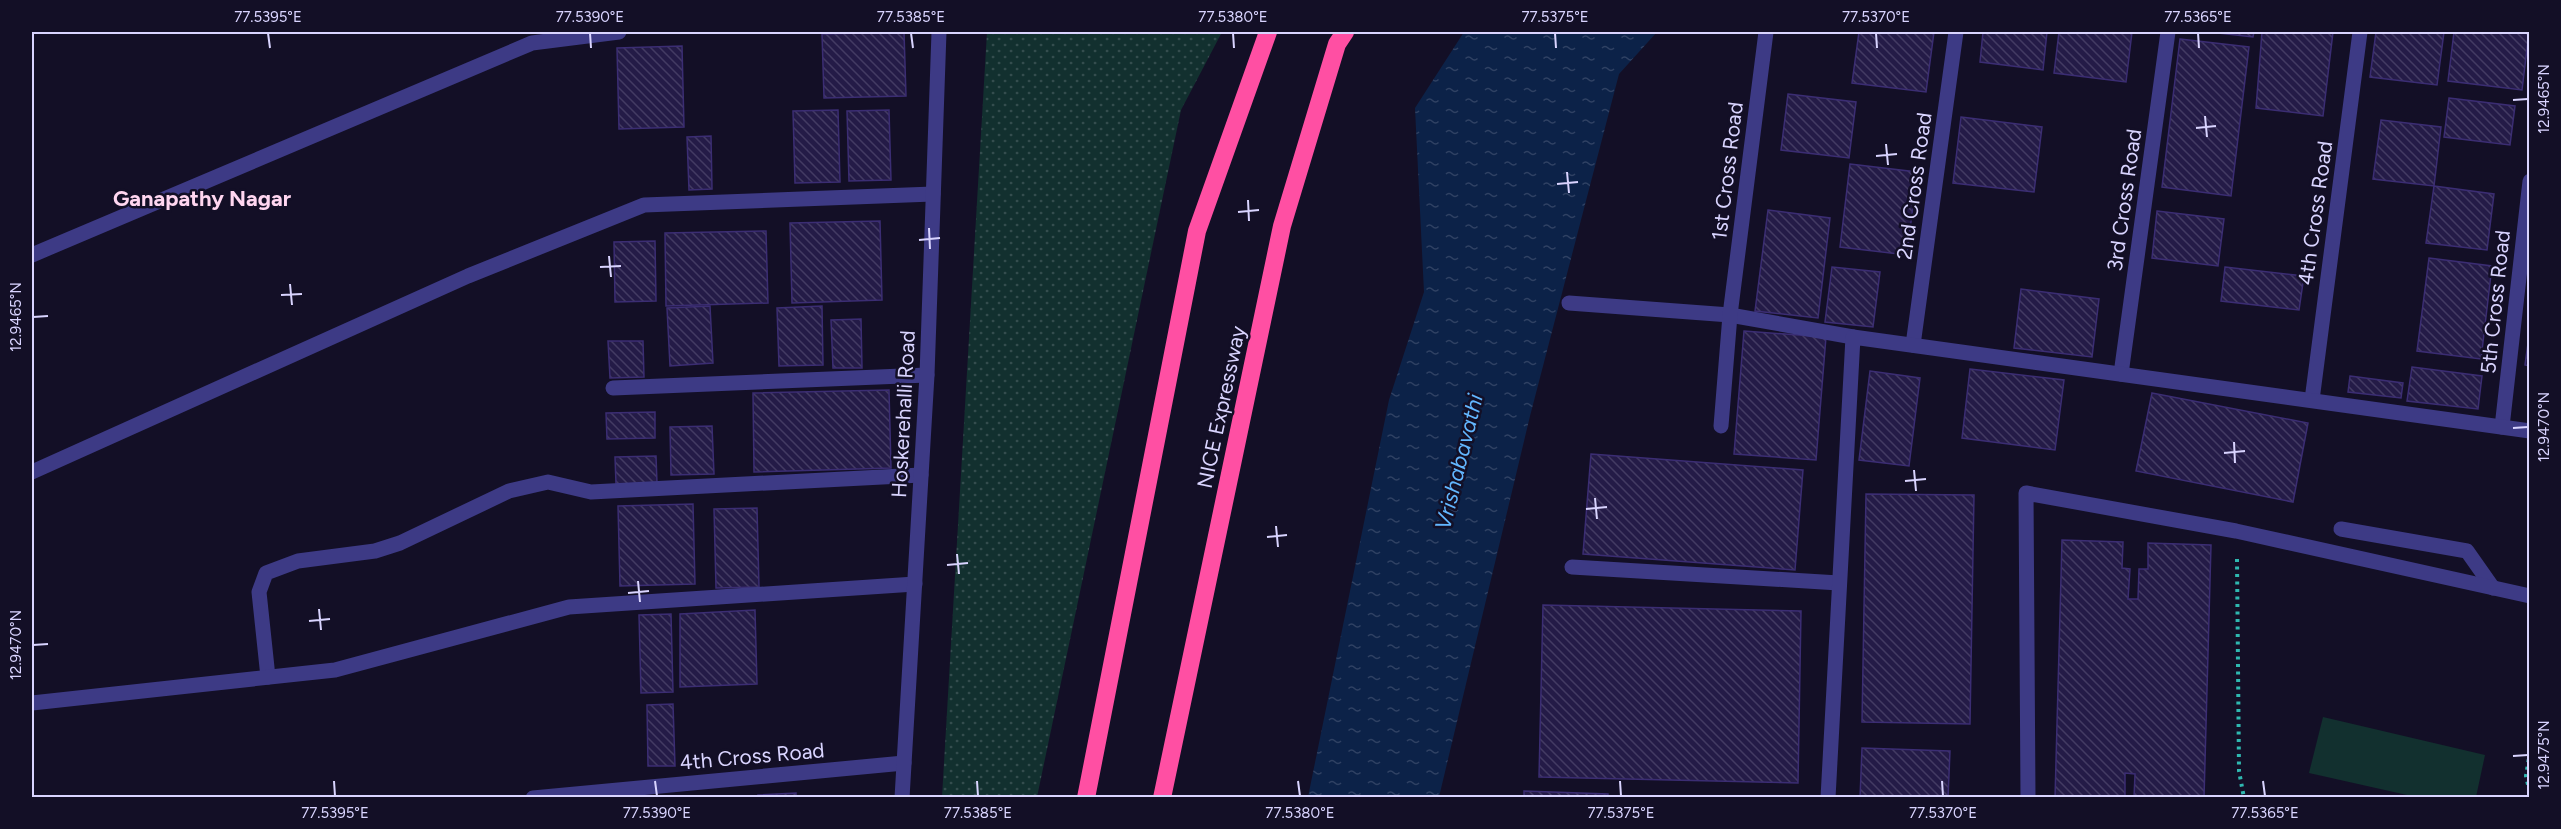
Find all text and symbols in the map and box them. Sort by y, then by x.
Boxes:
text: 77.5395°E [234,8,302,26]
text: 77.5390°E [556,8,624,26]
text: 77.5385°E [877,8,945,26]
text: 77.5380°E [1198,8,1268,26]
text: 77.5375°E [1521,8,1589,26]
text: 77.5370°E [1842,8,1910,26]
text: 77.5365°E [2164,8,2232,26]
text: 12.9465°N [2535,64,2553,134]
street label: 1st Cross Road [1706,100,1748,242]
street label: 2nd Cross Road [1891,111,1937,261]
street label: 3rd Cross Road [2102,127,2146,273]
street label: 4th Cross Road [2293,139,2337,287]
district label: Ganapathy Nagar [113,185,292,212]
street label: 5th Cross Road [2475,229,2515,375]
text: 12.9465°N [7,282,25,352]
street label: NICE Expressway [1192,323,1250,491]
street label: Hoskerehalli Road [886,330,920,498]
water label: Vrishabavathi [1429,390,1489,533]
text: 12.9470°N [2535,392,2553,462]
text: 12.9470°N [7,610,25,680]
text: 12.9475°N [2535,720,2553,790]
street label: 4th Cross Road [678,737,826,775]
text: 77.5395°E [301,804,369,822]
text: 77.5390°E [623,804,691,822]
text: 77.5385°E [944,804,1012,822]
text: 77.5380°E [1265,804,1335,822]
text: 77.5375°E [1587,804,1655,822]
text: 77.5370°E [1909,804,1977,822]
text: 77.5365°E [2231,804,2299,822]

